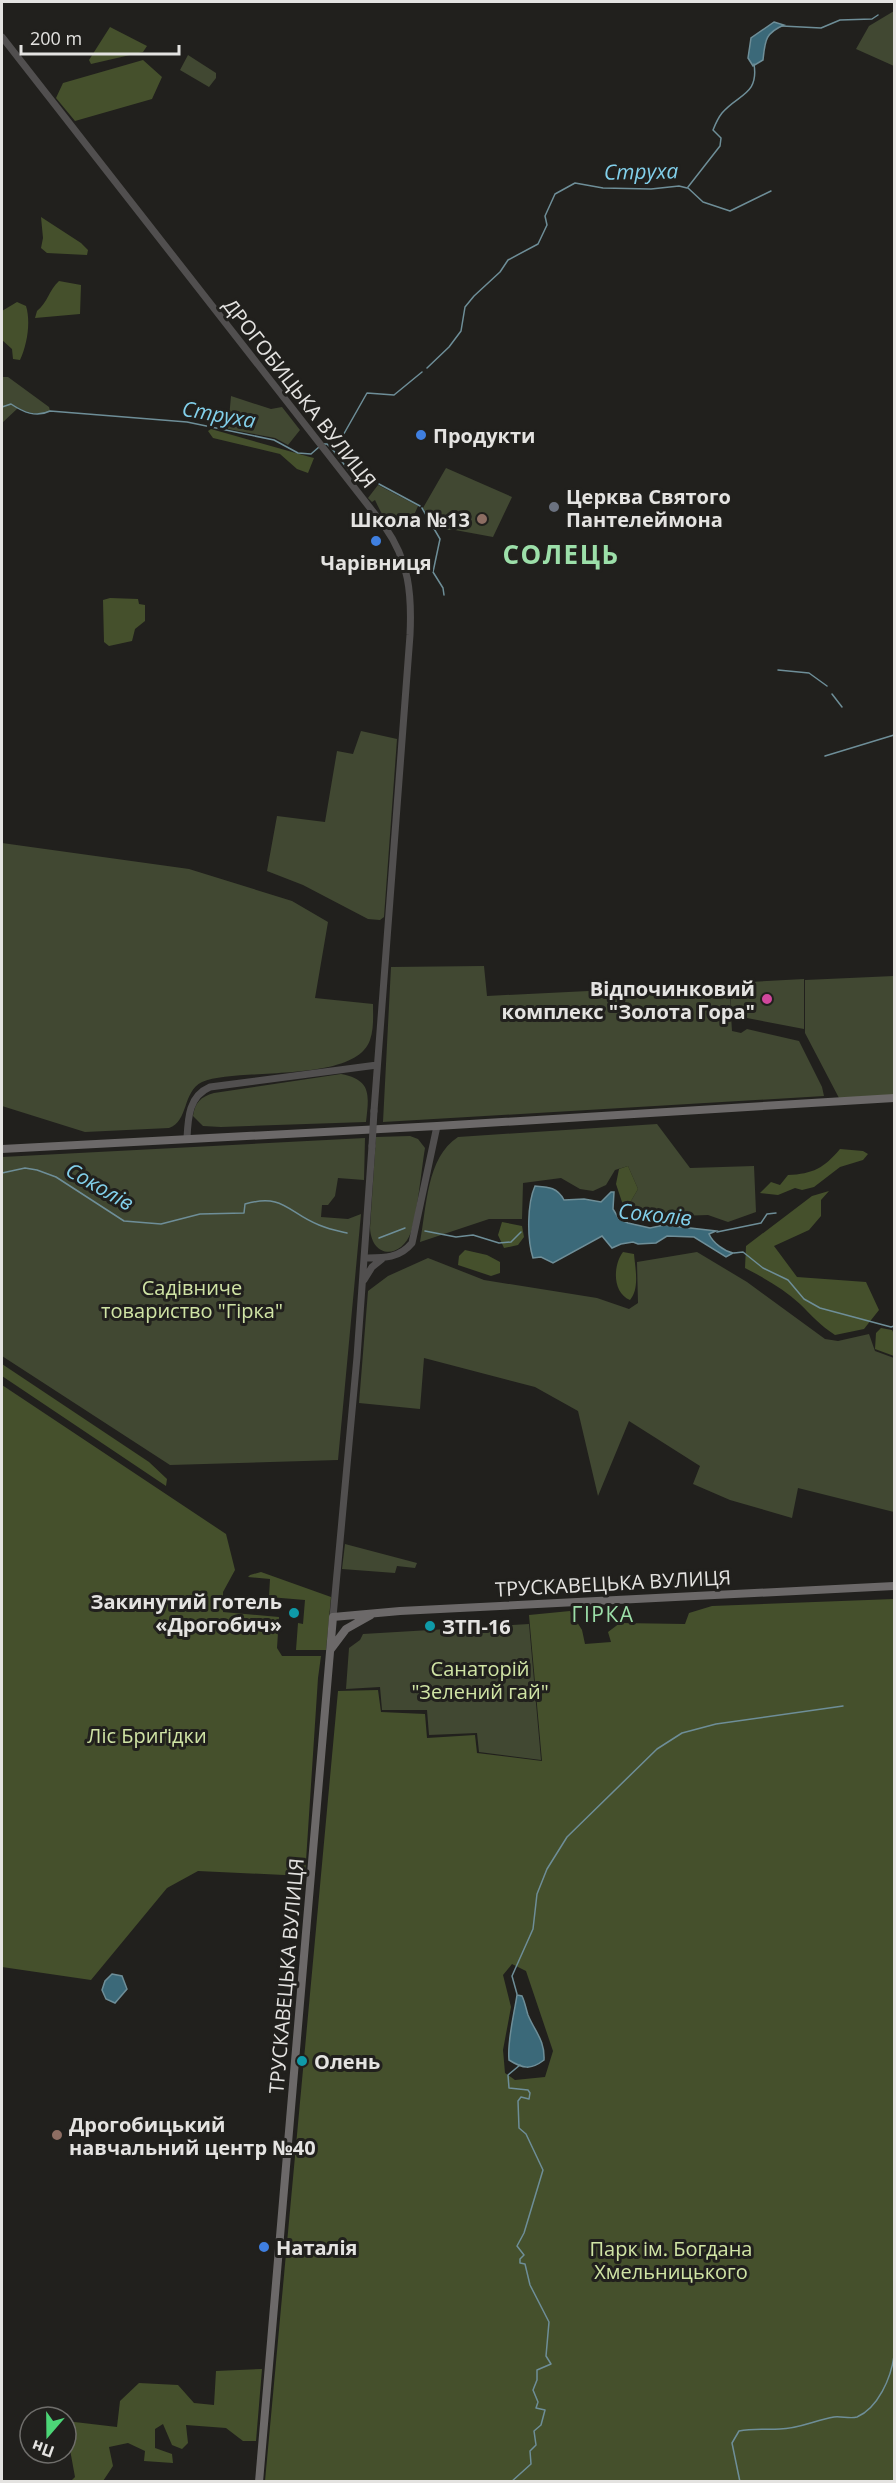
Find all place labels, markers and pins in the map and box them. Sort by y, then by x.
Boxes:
place label: Продукти [433,422,535,449]
marker: Продукти [414,428,428,442]
place label: Церква Святого Пантелеймона [566,483,731,533]
marker: Церква Святого Пантелеймона [547,500,561,514]
place label: Школа №13 [350,506,470,533]
marker: Школа №13 [475,512,489,526]
marker: Чарівниця [369,534,383,548]
place label: Чарівниця [320,549,432,576]
place label: Відпочинковий комплекс "Золота Гора" [502,975,755,1025]
marker: Відпочинковий комплекс "Золота Гора" [760,992,774,1006]
place label: Закинутий готель «Дрогобич» [90,1588,282,1638]
marker: Закинутий готель «Дрогобич» [287,1606,301,1620]
place label: ЗТП-16 [442,1613,511,1640]
marker: ЗТП-16 [423,1619,437,1633]
place label: Олень [314,2048,380,2075]
marker: Олень [295,2054,309,2068]
place label: Дрогобицький навчальний центр №40 [69,2111,316,2161]
marker: Дрогобицький навчальний центр №40 [50,2128,64,2142]
place label: Наталія [276,2234,357,2261]
marker: Наталія [257,2240,271,2254]

